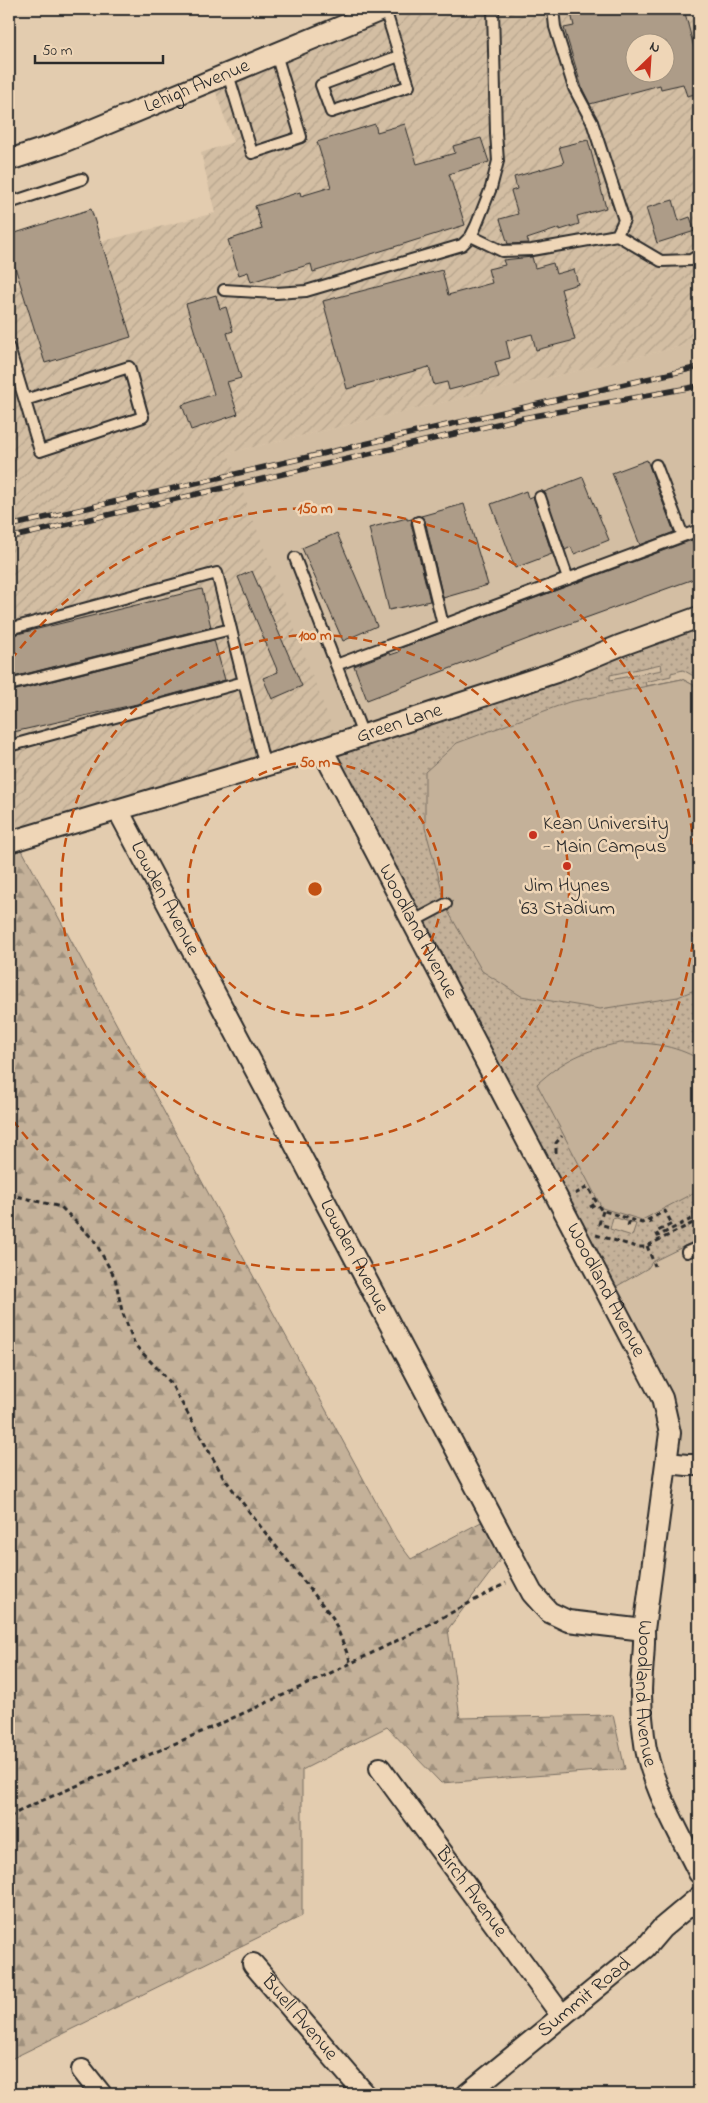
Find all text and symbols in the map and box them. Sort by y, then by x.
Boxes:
scale bar [35,32,162,64]
north arrow [626,32,676,82]
text: N [646,36,664,59]
text: 50 m [42,40,73,62]
street label: Lehigh Avenue [140,52,254,121]
text: 150 m [297,498,333,520]
text: 100 m [298,625,332,647]
street label: Green Lane [353,696,446,751]
text: 50 m [300,752,331,774]
place label: Kean University - Main Campus [543,810,669,862]
marker: Kean University - Main Campus [527,829,539,841]
street label: Lowden Avenue [123,836,207,961]
street label: Woodland Avenue [370,859,465,1004]
marker: Jim Hynes '63 Stadium [561,860,573,872]
place label: Jim Hynes '63 Stadium [519,872,615,924]
centre of rings [306,880,324,898]
street label: Lowden Avenue [312,1194,396,1319]
street label: Woodland Avenue [558,1218,653,1362]
street label: Woodland Avenue [626,1618,664,1771]
street label: Birch Avenue [427,1840,514,1944]
street label: Summit Road [531,1950,638,2045]
street label: Buell Avenue [253,1968,345,2067]

